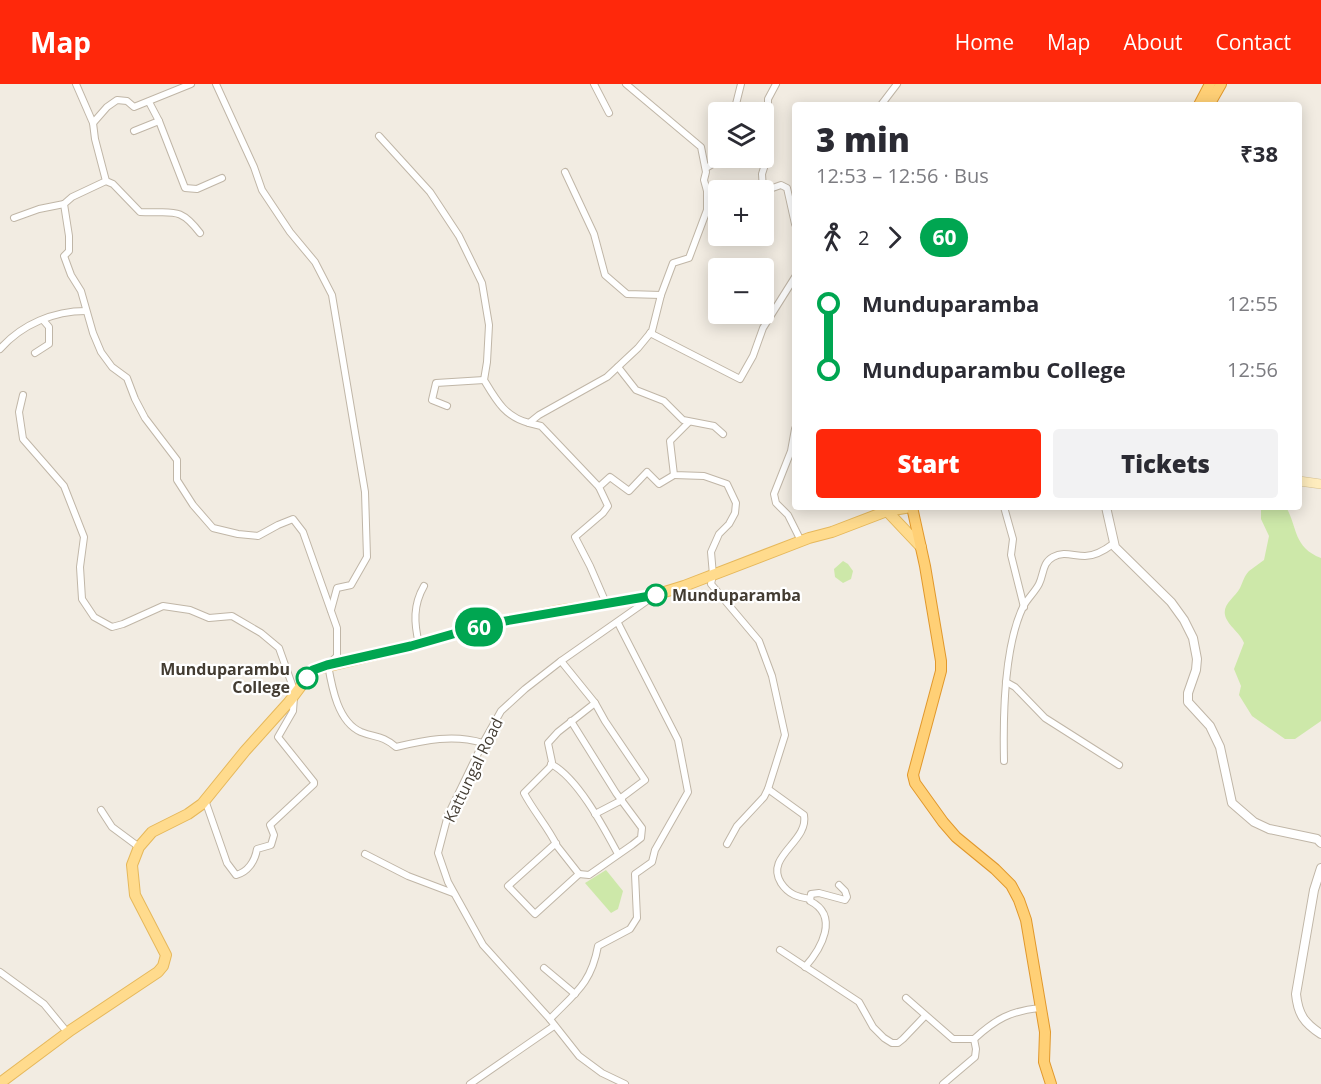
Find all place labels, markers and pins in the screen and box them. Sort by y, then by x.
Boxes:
marker: Munduparamba [645,584,667,606]
place label: Munduparamba [672,584,801,606]
place label: Munduparambu College [160,658,290,698]
marker: Munduparambu College [296,667,318,689]

